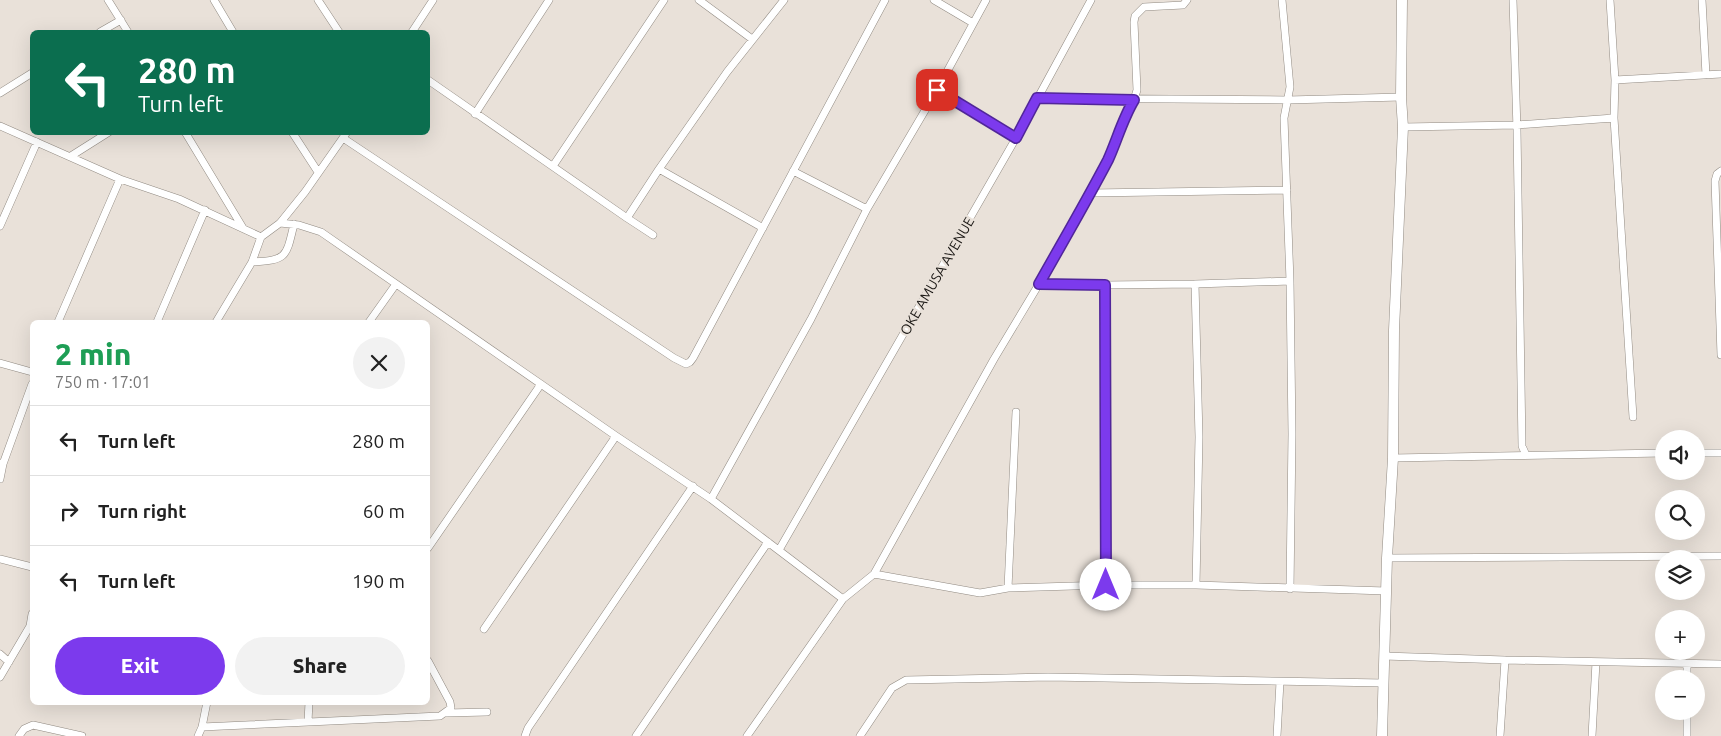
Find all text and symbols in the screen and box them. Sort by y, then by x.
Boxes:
icon: left [55,50,120,115]
text: 280 m [138,50,236,90]
pin [916,69,958,111]
icon: arrive [923,76,951,104]
text: Turn left [138,91,223,116]
street label: OKE AMUSA AVENUE [897,214,977,338]
text: 2 min [55,337,131,371]
button: close [353,337,405,389]
text: 750 m · 17:01 [55,373,151,391]
icon: left [55,427,83,455]
text: Turn left [98,430,176,452]
text: 280 m [352,430,405,452]
map controls [1655,430,1705,720]
button: sound [1655,430,1705,480]
button: search [1655,490,1705,540]
icon: right [55,497,83,525]
text: Turn right [98,500,186,522]
text: 60 m [363,500,405,522]
button: layers [1655,550,1705,600]
position arrow [1079,558,1131,610]
icon: left [55,567,83,595]
text: Turn left [98,570,176,592]
text: 190 m [352,570,405,592]
button: + [1655,610,1705,660]
button: Exit [55,637,225,695]
button: Share [235,637,405,695]
button: − [1655,670,1705,720]

